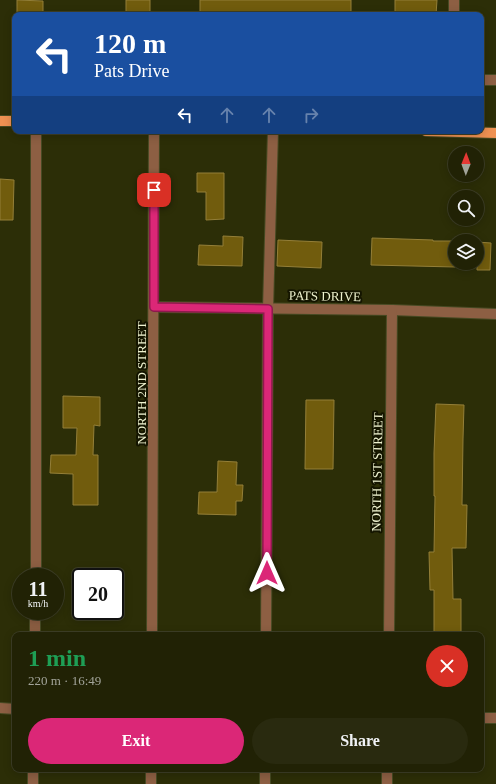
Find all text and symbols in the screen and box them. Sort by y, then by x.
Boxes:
icon: left [28,28,80,80]
text: 120 m [94,28,166,59]
text: Pats Drive [94,61,170,81]
icon: left [174,104,196,126]
icon: ahead [216,104,238,126]
icon: ahead [258,104,280,126]
icon: right [300,104,322,126]
north arrow [448,146,484,182]
map controls [448,146,484,270]
pin [137,173,171,207]
icon: arrive [143,179,165,201]
button: search [448,190,484,226]
button: layers [448,234,484,270]
street label: PATS DRIVE [289,288,361,304]
street label: NORTH 2ND STREET [134,321,149,445]
street label: NORTH 1ST STREET [368,412,386,532]
position arrow [246,552,288,594]
speed limit sign: 20 [72,568,124,620]
text: 11 [29,578,47,600]
text: km/h [28,598,48,609]
text: 1 min [28,645,86,671]
button: close [426,645,468,687]
text: 220 m · 16:49 [28,673,101,688]
button: Exit [28,718,244,764]
button: Share [252,718,468,764]

